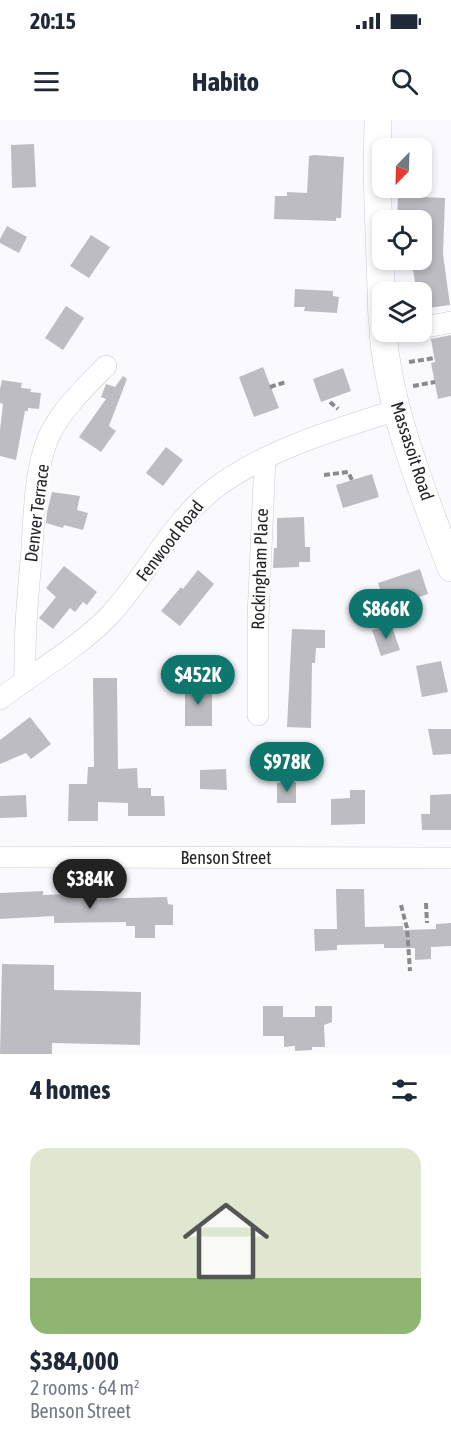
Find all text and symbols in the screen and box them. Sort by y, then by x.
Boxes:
text: 20:15 [30,8,76,34]
icon: menu [30,65,63,98]
icon: search [388,65,421,98]
text: Habito [192,66,259,97]
north arrow [372,138,432,198]
map controls [372,138,432,342]
button: locate [372,210,432,270]
button: layers [372,282,432,342]
street label: Massasoit Road [387,399,438,503]
street label: Denver Terrace [20,463,53,563]
street label: Fenwood Road [132,496,208,585]
street label: Rockingham Place [247,508,272,630]
pin: $866K [344,589,428,640]
text: $866K [363,597,409,620]
pin: $452K [156,655,240,706]
text: $452K [175,663,221,686]
pin: $978K [245,742,329,793]
text: $978K [264,750,310,773]
street label: Benson Street [181,847,271,868]
pin: $384K [48,859,132,910]
text: $384K [67,867,113,890]
icon: filters [388,1074,421,1107]
text: 4 homes [30,1075,110,1105]
icon: home [172,1187,280,1295]
text: $384,000 [30,1346,119,1376]
text: 2 rooms · 64 m² [30,1376,140,1399]
text: Benson Street [30,1399,131,1422]

